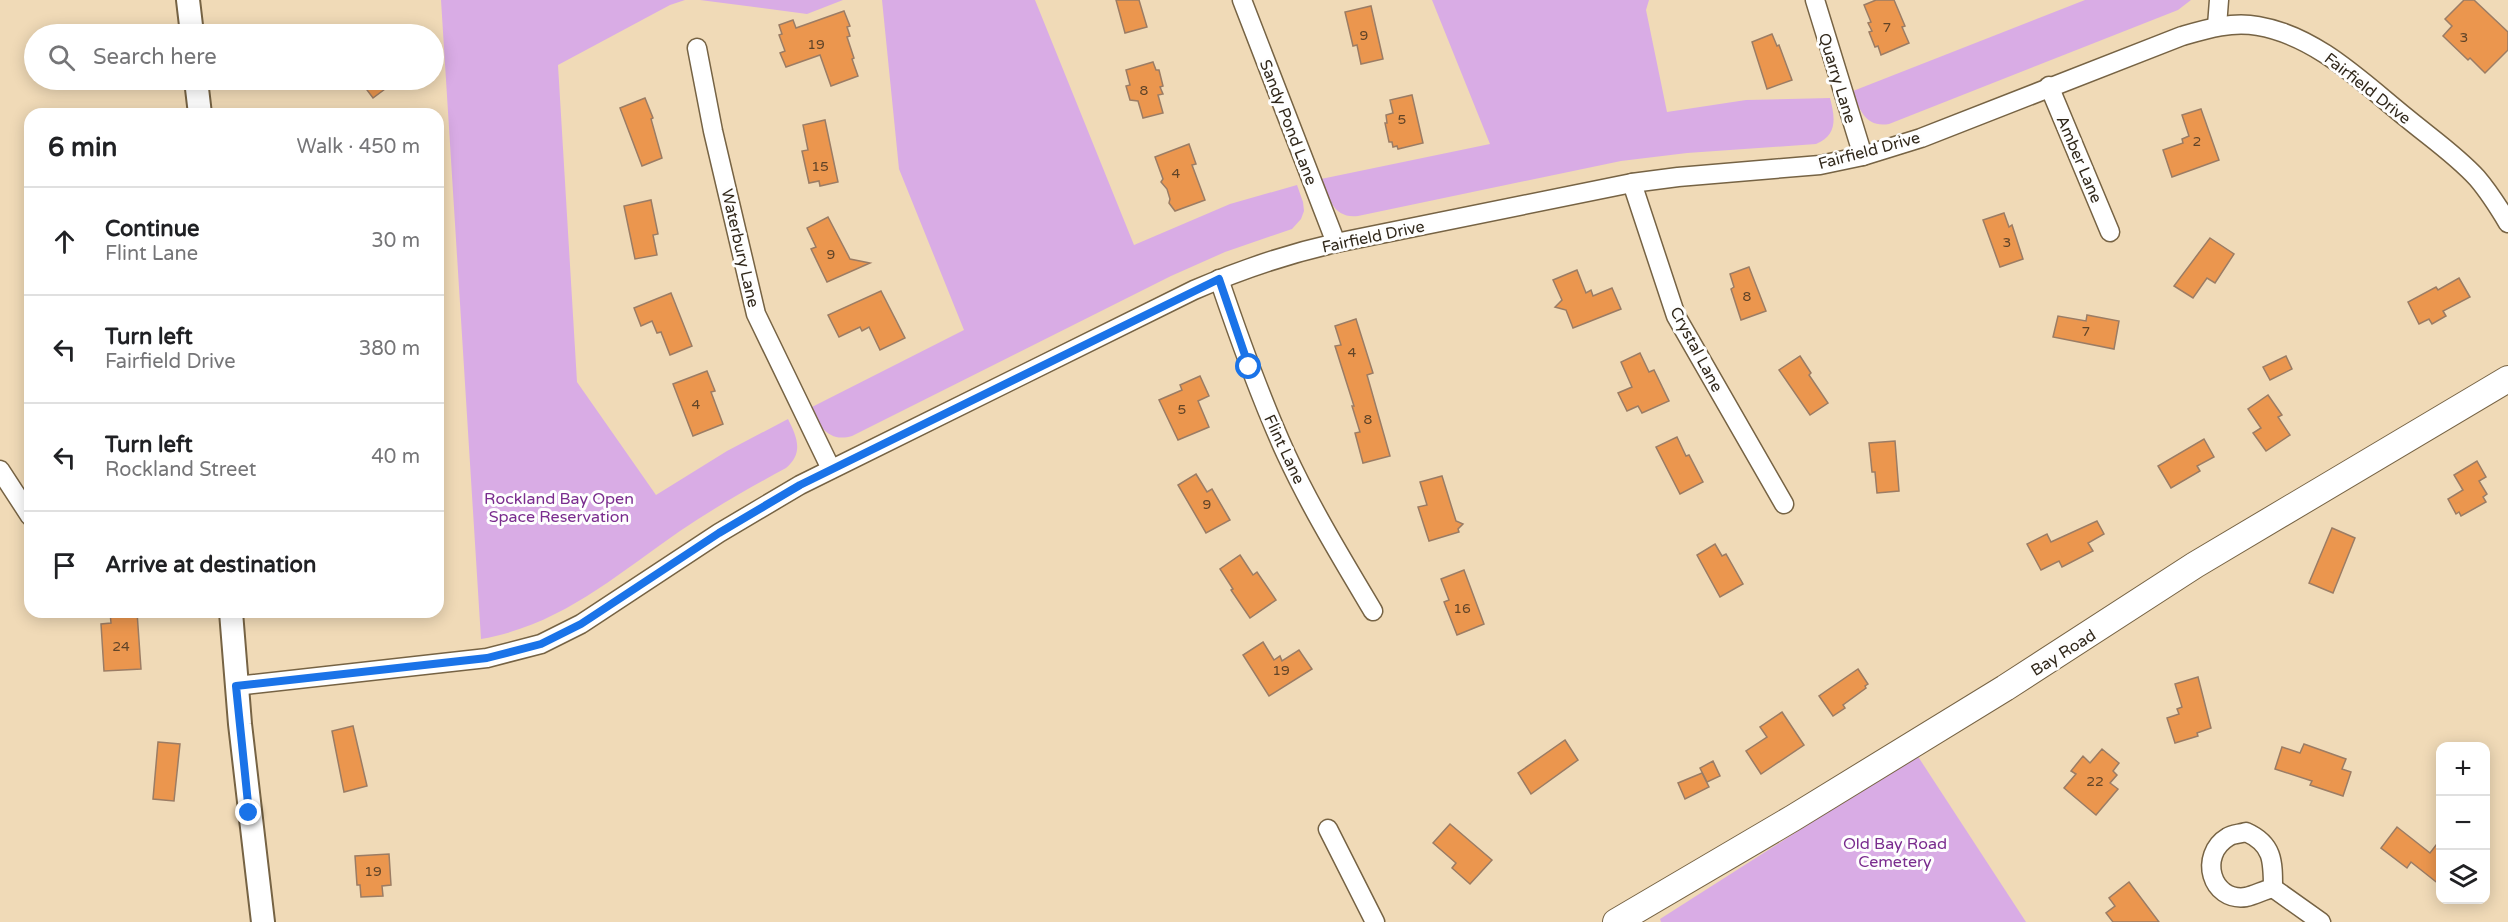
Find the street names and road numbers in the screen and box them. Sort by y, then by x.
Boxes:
street label: Quarry Lane [1814,31,1860,126]
street label: Fairfield Drive [2320,49,2415,129]
street label: Sandy Pond Lane [1255,57,1321,188]
street label: Amber Lane [2052,113,2106,206]
street label: Fairfield Drive [1816,128,1922,174]
street label: Waterbury Lane [717,187,763,310]
street label: Fairfield Drive [1320,216,1426,258]
street label: Crystal Lane [1665,303,1727,395]
street label: Flint Lane [1259,411,1309,487]
street label: Bay Road [2027,625,2100,681]

